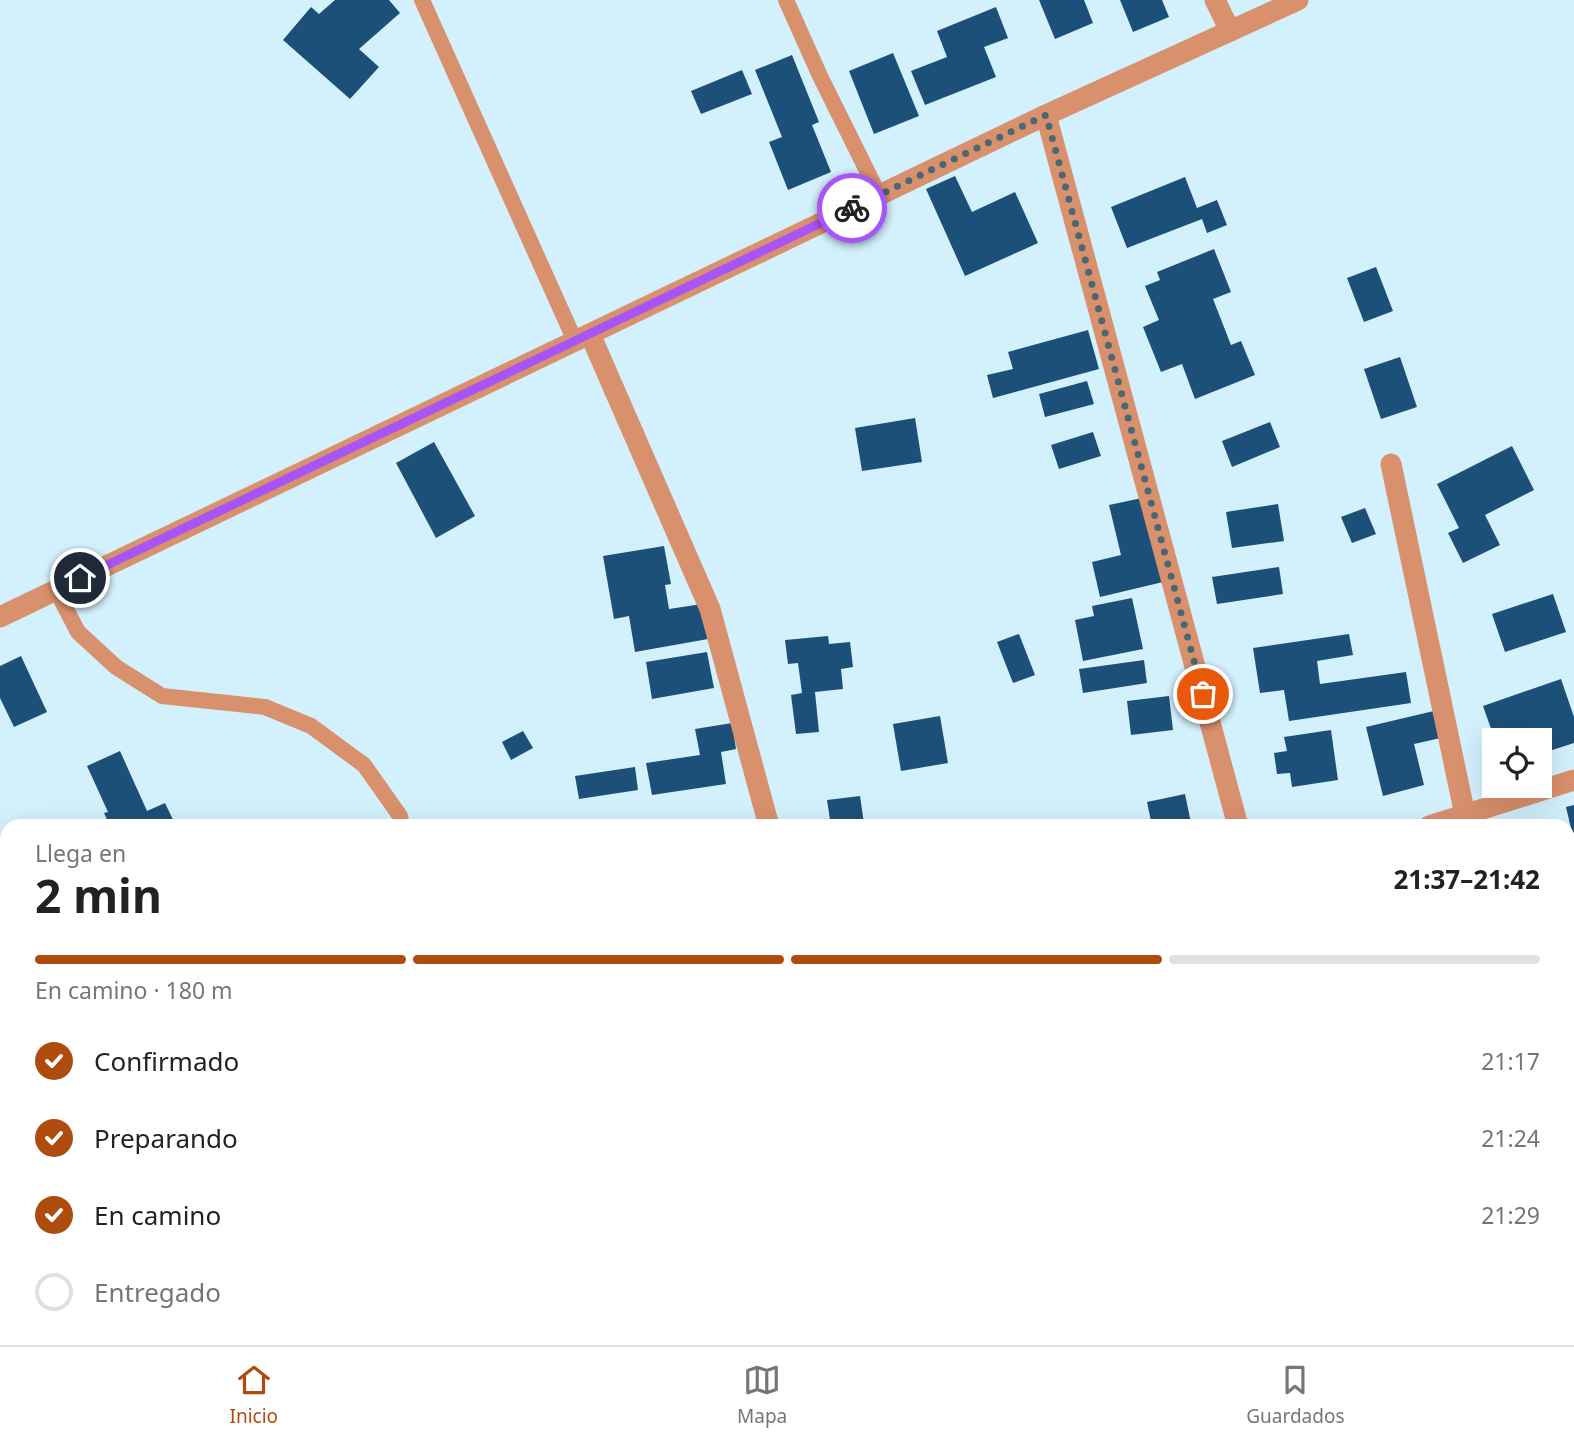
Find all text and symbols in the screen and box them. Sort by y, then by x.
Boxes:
courier [817,173,887,243]
icon: bike [833,189,871,227]
pin [50,548,110,608]
icon: home [61,559,99,597]
pin [1173,664,1233,724]
icon: bag [1184,675,1222,713]
map controls [1482,728,1552,798]
button: locate [1482,728,1552,798]
text: Llega en [35,837,126,869]
text: 21:37–21:42 [1393,861,1540,897]
text: 2 min [35,864,162,926]
text: En camino · 180 m [35,974,233,1006]
icon: check [35,1042,73,1080]
text: Confirmado [94,1043,239,1079]
text: 21:17 [1481,1045,1540,1077]
icon: check [35,1119,73,1157]
text: Preparando [94,1120,238,1156]
text: 21:24 [1481,1122,1540,1154]
icon: check [35,1196,73,1234]
text: En camino [94,1197,221,1233]
text: 21:29 [1481,1199,1540,1231]
text: Entregado [94,1274,221,1310]
tab: Inicio [229,1361,278,1429]
tab: Mapa [737,1361,787,1429]
tab: Guardados [1246,1361,1345,1429]

